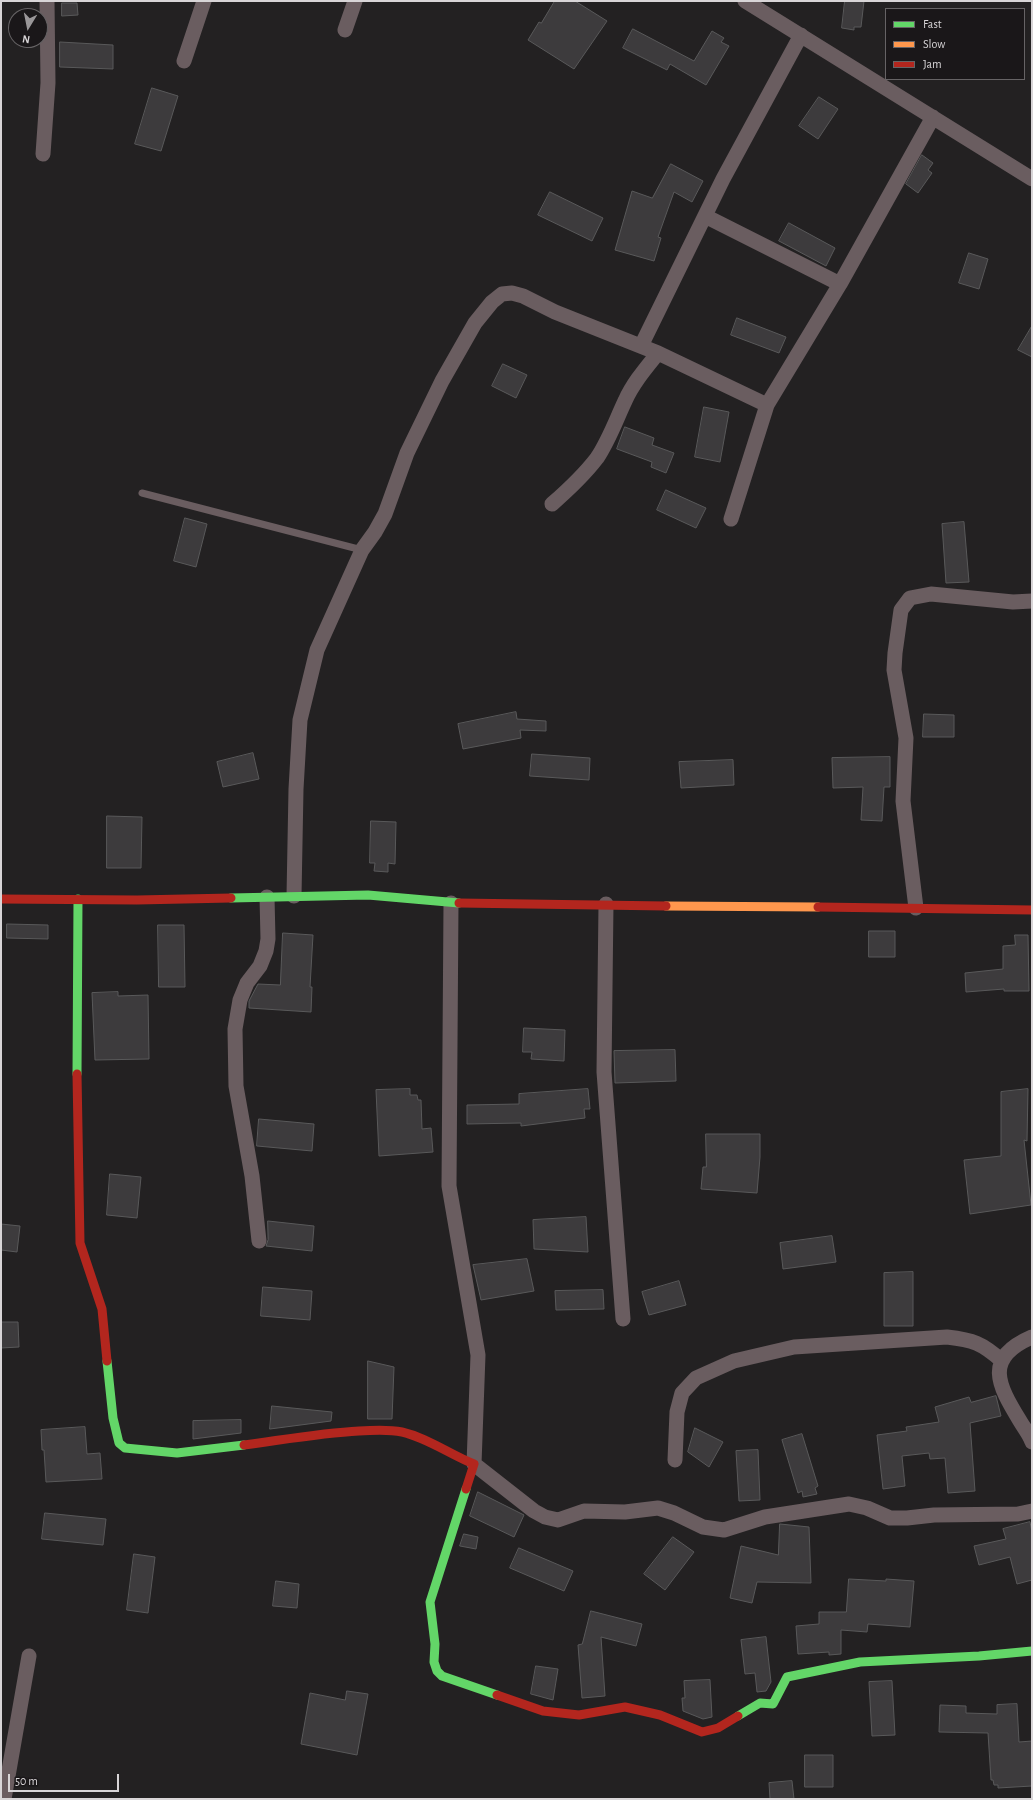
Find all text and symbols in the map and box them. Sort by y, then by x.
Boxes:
north arrow [8,8,48,48]
legend [885,8,1025,80]
text: Fast [923,18,942,30]
text: N [21,33,31,45]
text: Slow [923,38,945,50]
text: Jam [923,58,942,70]
scale bar [10,1766,121,1792]
text: 50 m [15,1775,38,1787]

